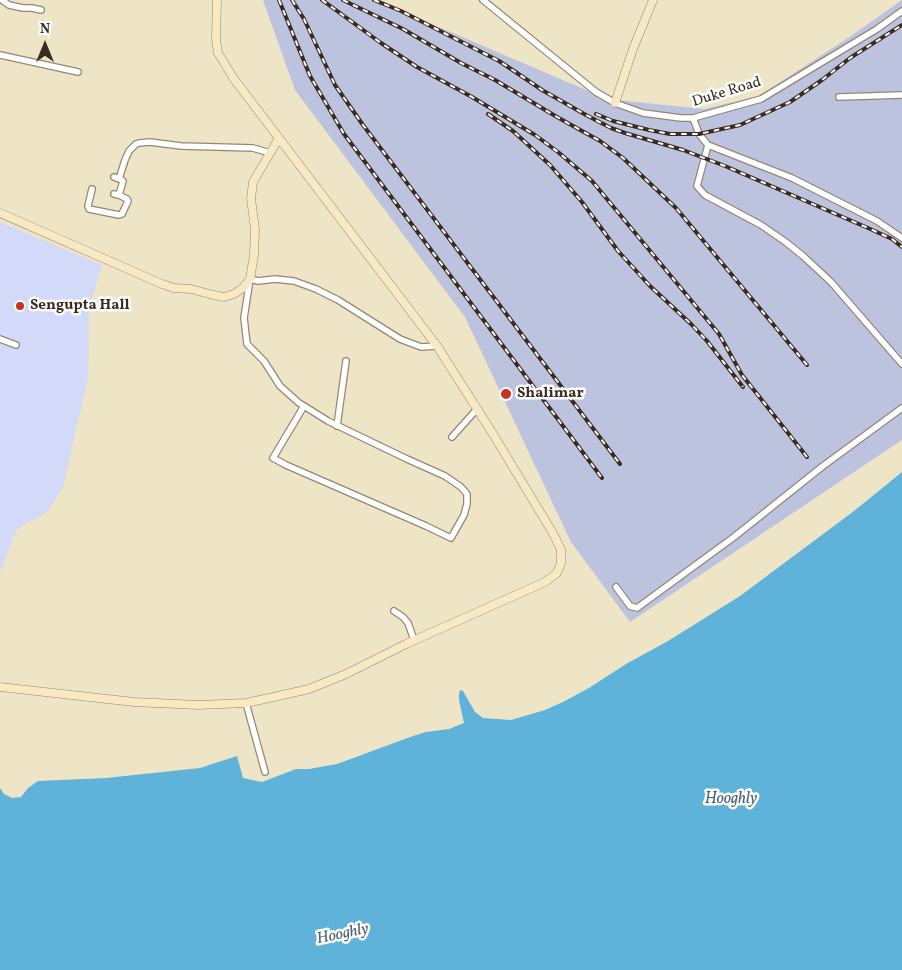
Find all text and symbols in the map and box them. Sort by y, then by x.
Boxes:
north arrow [20,20,70,70]
text: N [40,20,50,39]
street label: Duke Road [690,74,764,112]
place label: Sengupta Hall [30,297,130,315]
marker: Sengupta Hall [14,300,26,312]
place label: Shalimar [517,385,584,403]
marker: Shalimar [499,387,513,401]
water label: Hooghly [705,790,757,810]
water label: Hooghly [315,920,371,950]

